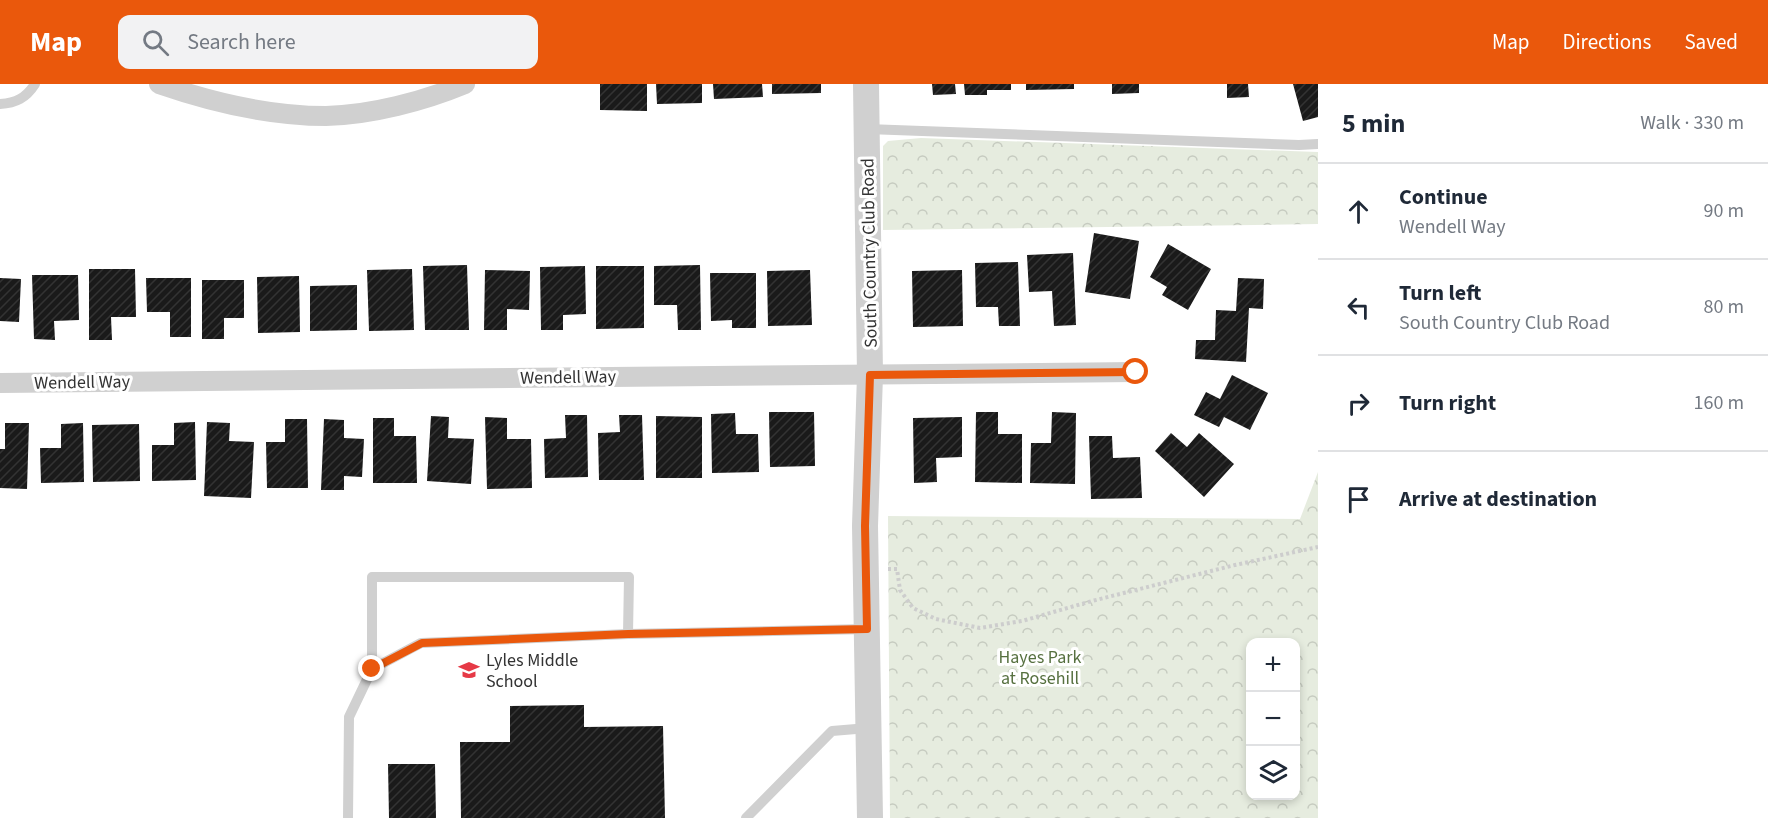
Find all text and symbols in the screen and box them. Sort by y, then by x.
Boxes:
search box [118,15,538,69]
text: Map [30,22,82,62]
icon: search [139,26,172,59]
text: Search here [187,26,296,58]
text: Map [1492,27,1530,57]
text: Directions [1563,27,1651,57]
text: Saved [1684,27,1738,57]
text: 5 min [1342,105,1405,142]
text: Walk · 330 m [1640,109,1744,137]
street label: South Country Club Road [855,158,884,348]
text: Continue [1399,181,1488,213]
icon: ahead [1342,195,1375,228]
text: 90 m [1704,197,1744,225]
text: Wendell Way [1399,213,1506,241]
text: Turn left [1399,277,1481,309]
icon: left [1342,291,1375,324]
text: 80 m [1704,293,1744,321]
text: South Country Club Road [1399,309,1610,337]
route start [1122,358,1148,384]
street label: Wendell Way [520,364,617,391]
street label: Wendell Way [34,369,131,396]
icon: right [1342,387,1375,420]
text: Turn right [1399,387,1496,419]
text: 160 m [1694,389,1744,417]
icon: arrive [1342,483,1375,516]
text: Arrive at destination [1399,483,1597,515]
map controls [1246,638,1300,800]
button: + [1246,638,1300,692]
park label: Hayes Park at Rosehill [999,645,1082,691]
place label: Lyles Middle School [486,648,578,694]
route end [358,655,384,681]
school or university icon: Lyles Middle School [457,658,481,682]
button: − [1246,692,1300,746]
button: layers [1246,746,1300,800]

